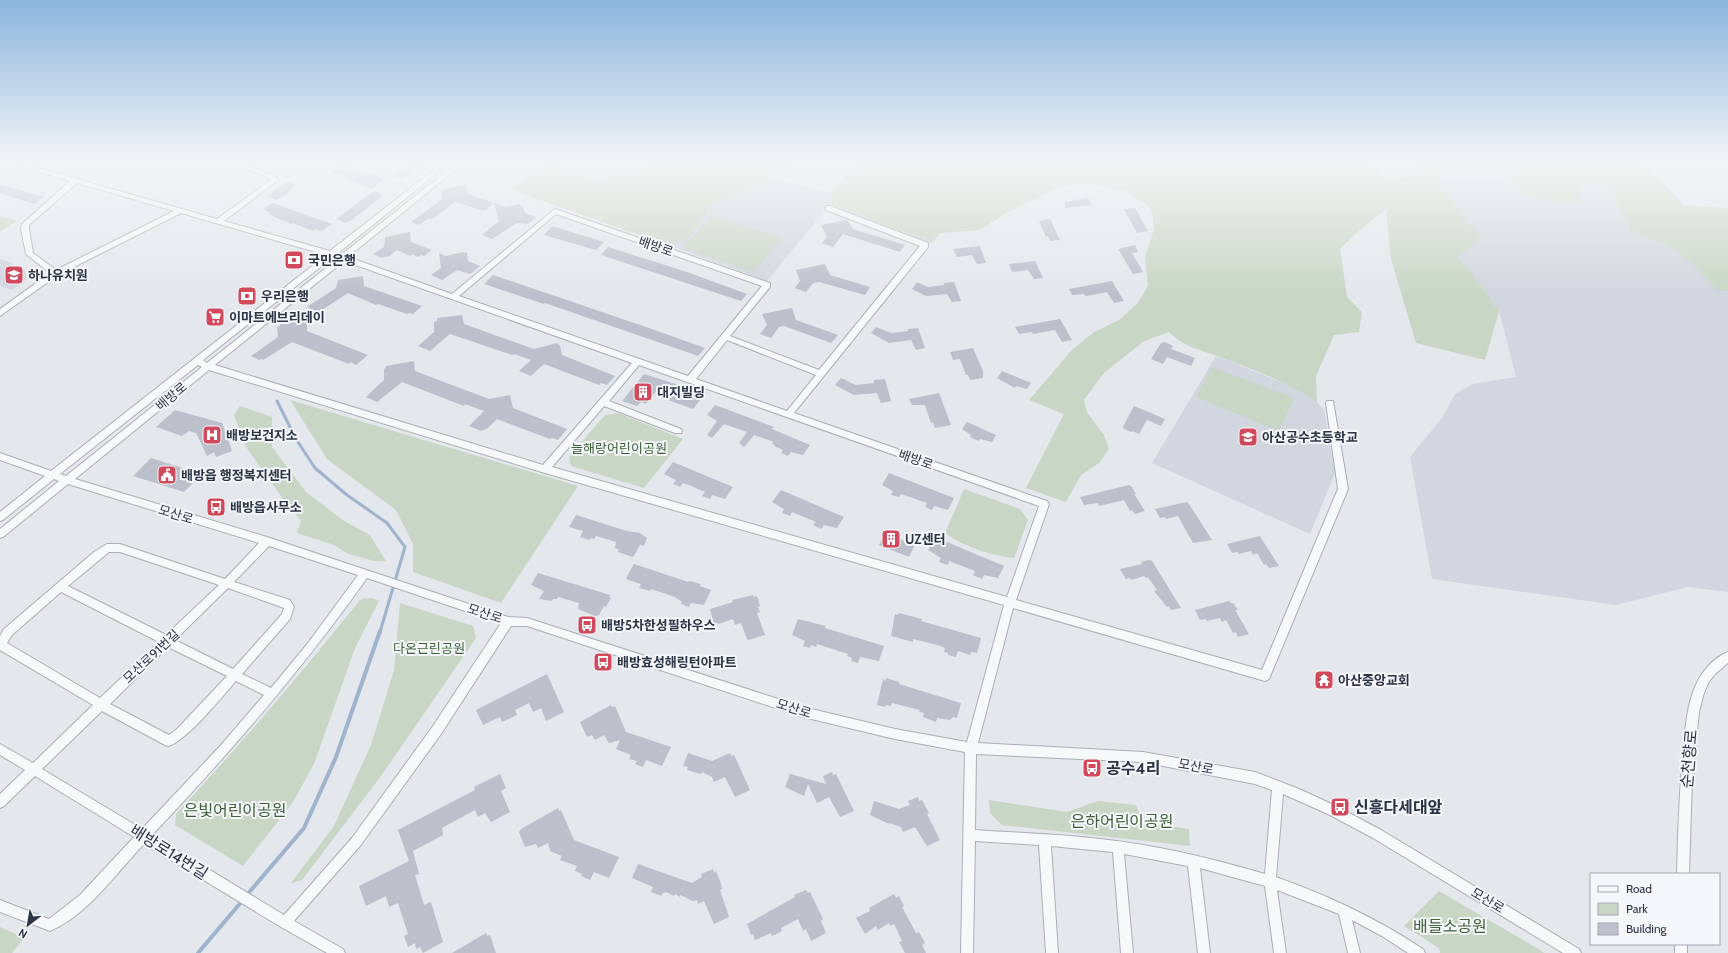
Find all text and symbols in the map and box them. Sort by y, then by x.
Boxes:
street label: 배방로 [636,233,676,259]
bank icon: 국민은행 [283,249,305,271]
place label: 국민은행 [308,252,356,268]
school or university icon: 하나유치원 [3,264,25,286]
place label: 하나유치원 [28,267,88,283]
bank icon: 우리은행 [236,285,258,307]
place label: 우리은행 [261,288,309,304]
supermarket icon: 이마트에브리데이 [204,306,226,328]
place label: 이마트에브리데이 [229,309,325,325]
street label: 배방로 [152,378,190,414]
building icon: 대지빌딩 [632,381,654,403]
place label: 대지빌딩 [657,384,705,400]
hospital icon: 배방보건지소 [201,424,223,446]
school or university icon: 아산공수초등학교 [1237,426,1259,448]
place label: 배방보건지소 [226,427,298,443]
place label: 아산공수초등학교 [1262,429,1358,445]
park label: 늘해랑어린이공원 [571,440,667,456]
street label: 배방로 [896,446,936,472]
public building icon: 배방읍 행정복지센터 [156,464,178,486]
place label: 배방읍 행정복지센터 [181,467,292,483]
bus stop icon: 배방읍사무소 [205,496,227,518]
place label: 배방읍사무소 [230,499,302,515]
street label: 모산로 [156,501,196,527]
building icon: UZ센터 [880,528,902,550]
place label: UZ센터 [905,531,945,547]
street label: 모산로 [465,600,505,626]
bus stop icon: 배방5차한성필하우스 [576,614,598,636]
place label: 배방5차한성필하우스 [601,617,716,633]
street label: 모산로91번길 [119,626,183,686]
park label: 다온근린공원 [393,640,465,656]
bus stop icon: 배방효성해링턴아파트 [592,651,614,673]
place label: 배방효성해링턴아파트 [617,654,737,670]
temple icon: 아산중앙교회 [1313,669,1335,691]
place label: 아산중앙교회 [1338,672,1410,688]
street label: 모산로 [774,695,814,721]
street label: 순천향로 [1677,729,1701,789]
street label: 모산로 [1177,755,1215,777]
bus stop icon: 공수4리 [1081,757,1103,779]
place label: 공수4리 [1106,759,1160,778]
bus stop icon: 신흥다세대앞 [1329,796,1351,818]
place label: 신흥다세대앞 [1354,798,1443,817]
park label: 은빛어린이공원 [183,801,287,820]
park label: 은하어린이공원 [1070,812,1174,831]
street label: 배방로14번길 [127,821,211,883]
legend [1590,873,1720,945]
text: Road [1626,881,1652,896]
street label: 모산로 [1468,884,1508,916]
text: Park [1626,901,1648,916]
north arrow [8,905,48,945]
park label: 배들소공원 [1413,917,1487,936]
text: Building [1626,921,1668,936]
text: N [16,926,30,942]

